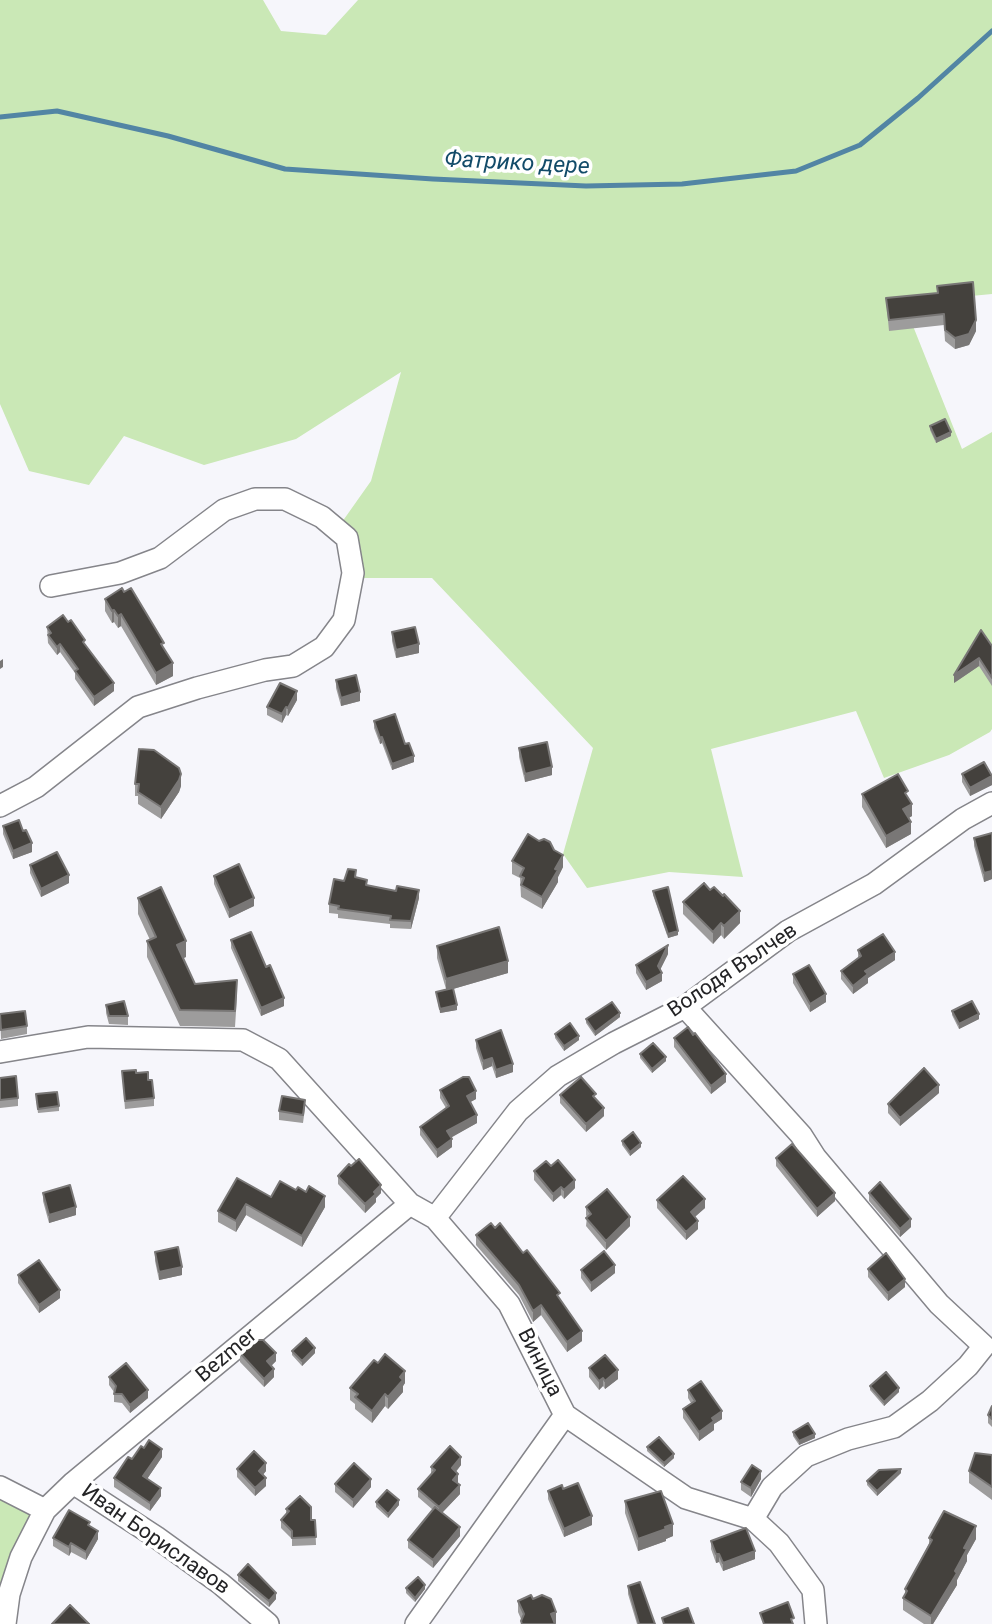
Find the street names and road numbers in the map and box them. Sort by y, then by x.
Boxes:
street label: Володя Вълчев [664,918,802,1024]
street label: Bezmer [192,1323,262,1389]
street label: Виница [511,1325,567,1401]
street label: Иван Бориславов [76,1479,234,1601]

